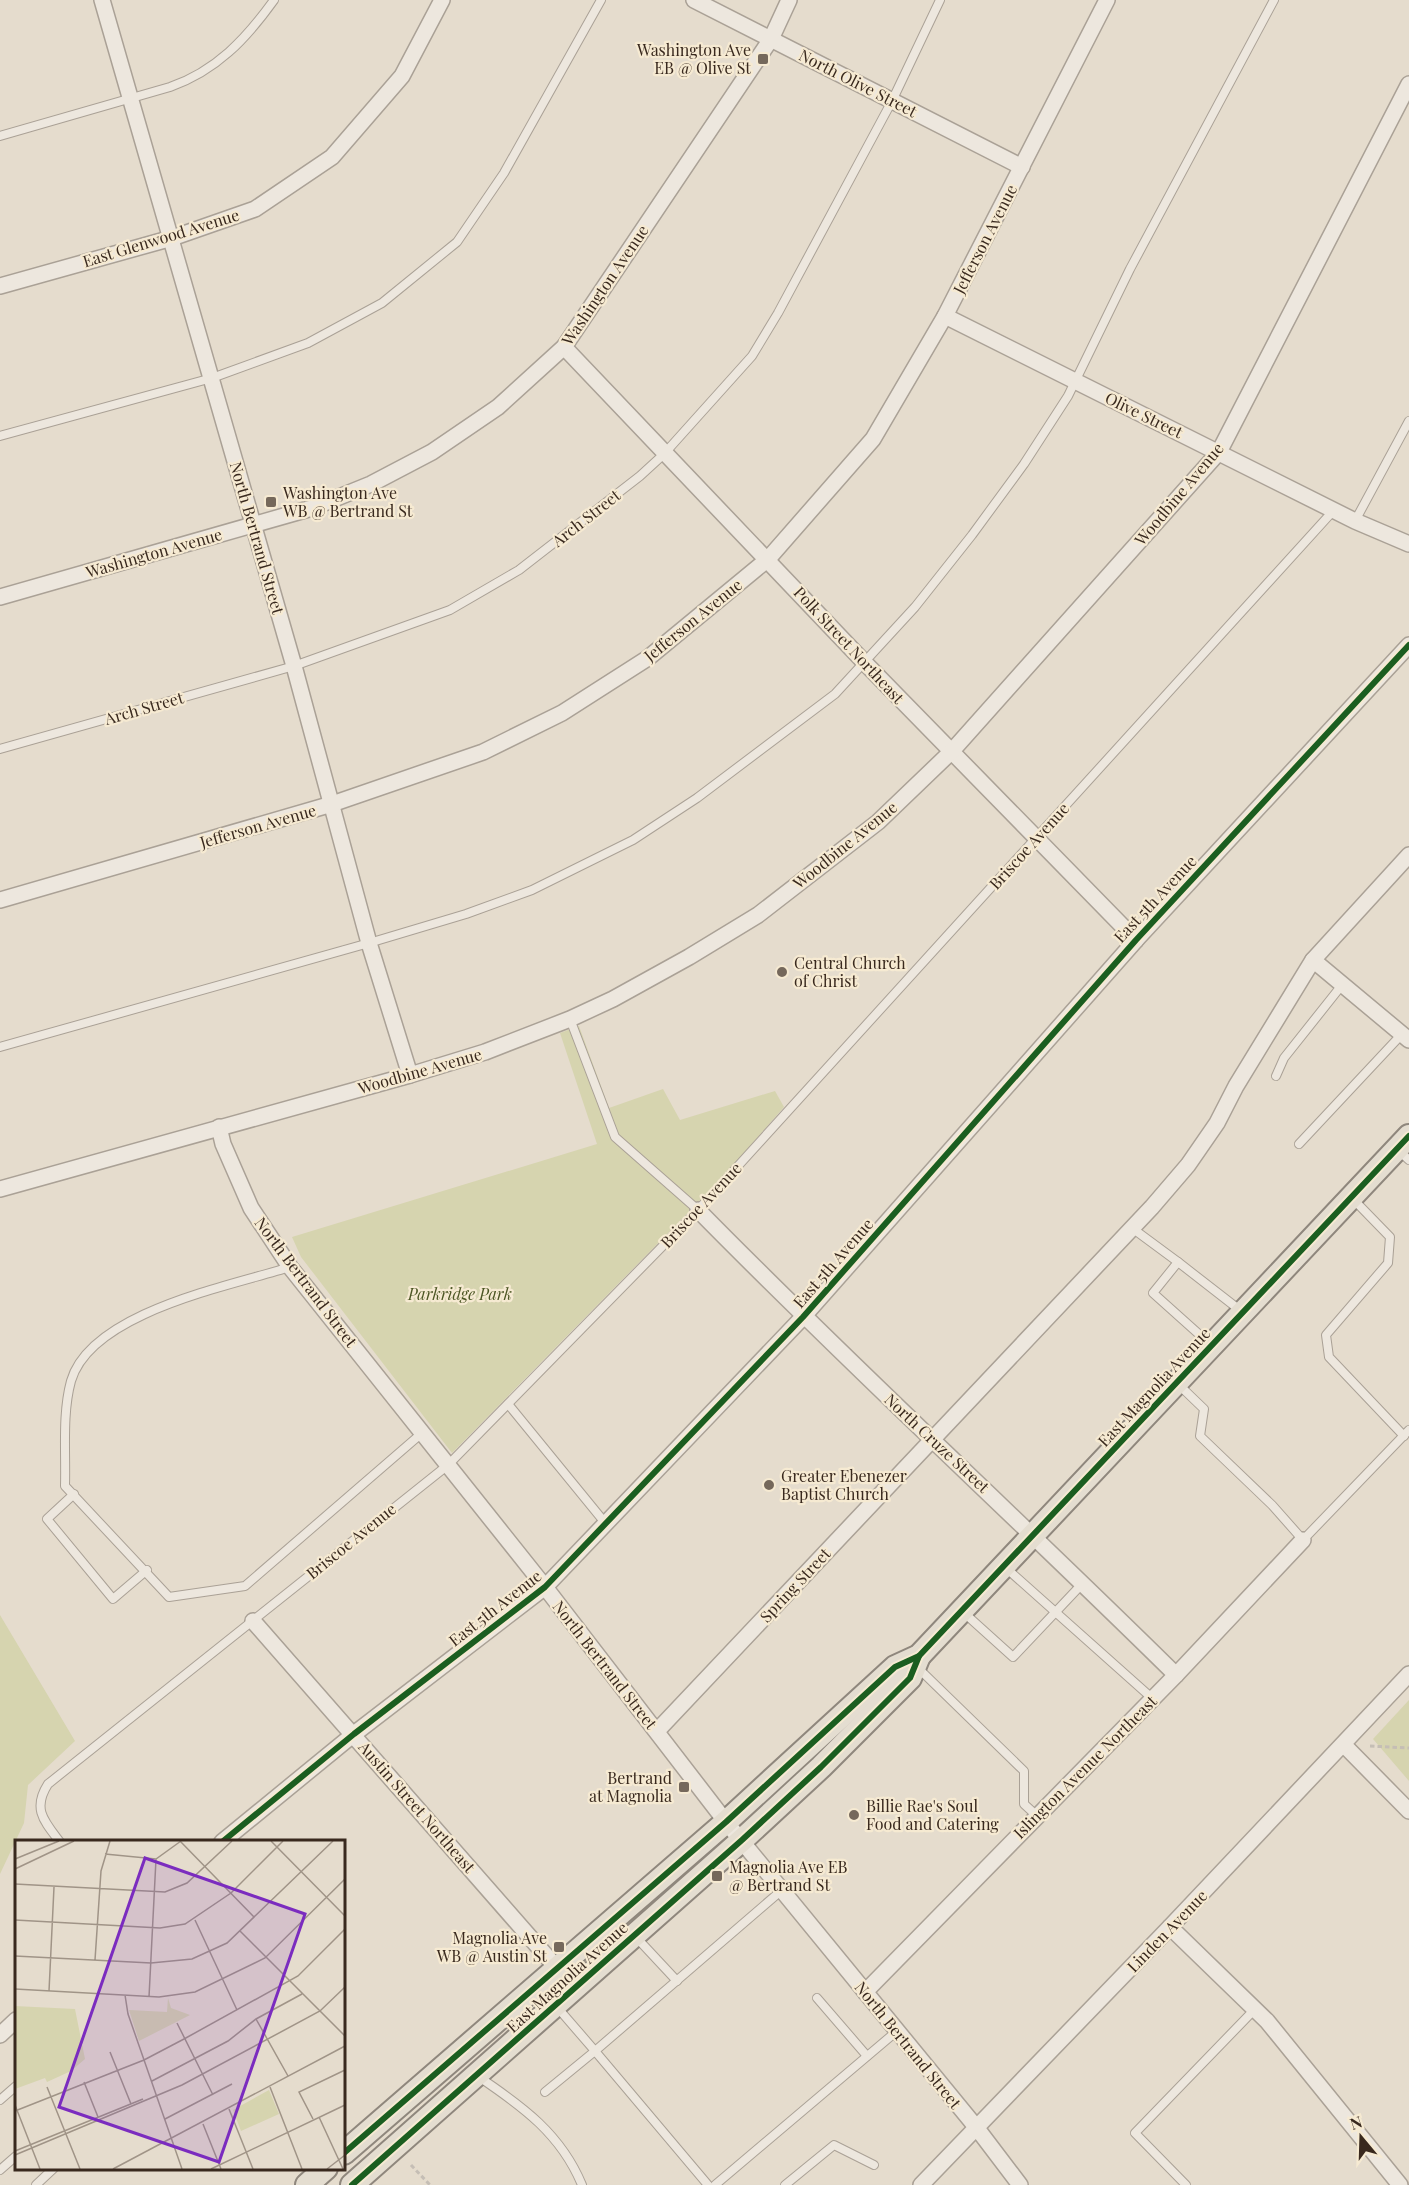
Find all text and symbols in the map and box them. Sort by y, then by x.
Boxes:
place label: Washington Ave EB @ Olive St [636,39,751,78]
street label: North Olive Street [796,44,921,121]
marker: Washington Ave EB @ Olive St [756,52,770,66]
street label: Jefferson Avenue [947,180,1021,298]
street label: East Glenwood Avenue [80,204,242,271]
street label: Washington Avenue [556,220,653,350]
street label: Olive Street [1102,387,1187,442]
street label: Woodbine Avenue [1129,438,1228,550]
street label: North Bertrand Street [226,459,289,617]
place label: Washington Ave WB @ Bertrand St [282,482,413,521]
street label: Arch Street [547,484,624,551]
marker: Washington Ave WB @ Bertrand St [264,495,278,509]
street label: Washington Avenue [82,523,225,582]
street label: Jefferson Avenue [639,574,746,666]
street label: Polk Street Northeast [790,582,909,708]
street label: Arch Street [101,686,186,729]
street label: Woodbine Avenue [788,796,901,894]
street label: Briscoe Avenue [984,798,1073,893]
street label: Jefferson Avenue [196,799,318,852]
street label: East 5th Avenue [1109,850,1201,947]
place label: Central Church of Christ [794,952,906,991]
marker: Central Church of Christ [775,965,789,979]
street label: Woodbine Avenue [355,1043,484,1099]
street label: Briscoe Avenue [656,1157,746,1252]
street label: North Bertrand Street [251,1212,362,1351]
street label: East 5th Avenue [788,1213,877,1312]
park label: Parkridge Park [407,1283,512,1304]
street label: East Magnolia Avenue [1093,1322,1214,1451]
street label: North Cruze Street [880,1389,994,1497]
place label: Greater Ebenezer Baptist Church [781,1465,907,1504]
marker: Greater Ebenezer Baptist Church [762,1478,776,1492]
street label: Briscoe Avenue [301,1498,400,1583]
street label: Spring Street [755,1543,835,1626]
street label: East 5th Avenue [444,1565,545,1650]
street label: North Bertrand Street [549,1596,662,1734]
street label: Islington Avenue Northeast [1008,1690,1161,1843]
street label: Austin Street Northeast [354,1736,480,1877]
place label: Bertrand at Magnolia [589,1767,672,1806]
marker: Bertrand at Magnolia [677,1780,691,1794]
place label: Billie Rae's Soul Food and Catering [866,1795,999,1834]
marker: Billie Rae's Soul Food and Catering [847,1808,861,1822]
inset map [15,1840,345,2170]
place label: Magnolia Ave EB @ Bertrand St [729,1856,847,1895]
marker: Magnolia Ave EB @ Bertrand St [710,1869,724,1883]
street label: Linden Avenue [1122,1885,1211,1976]
street label: East Magnolia Avenue [502,1917,632,2037]
place label: Magnolia Ave WB @ Austin St [436,1927,547,1966]
marker: Magnolia Ave WB @ Austin St [552,1940,566,1954]
street label: North Bertrand Street [851,1977,966,2113]
north arrow [1331,2107,1391,2167]
text: N [1347,2110,1365,2134]

